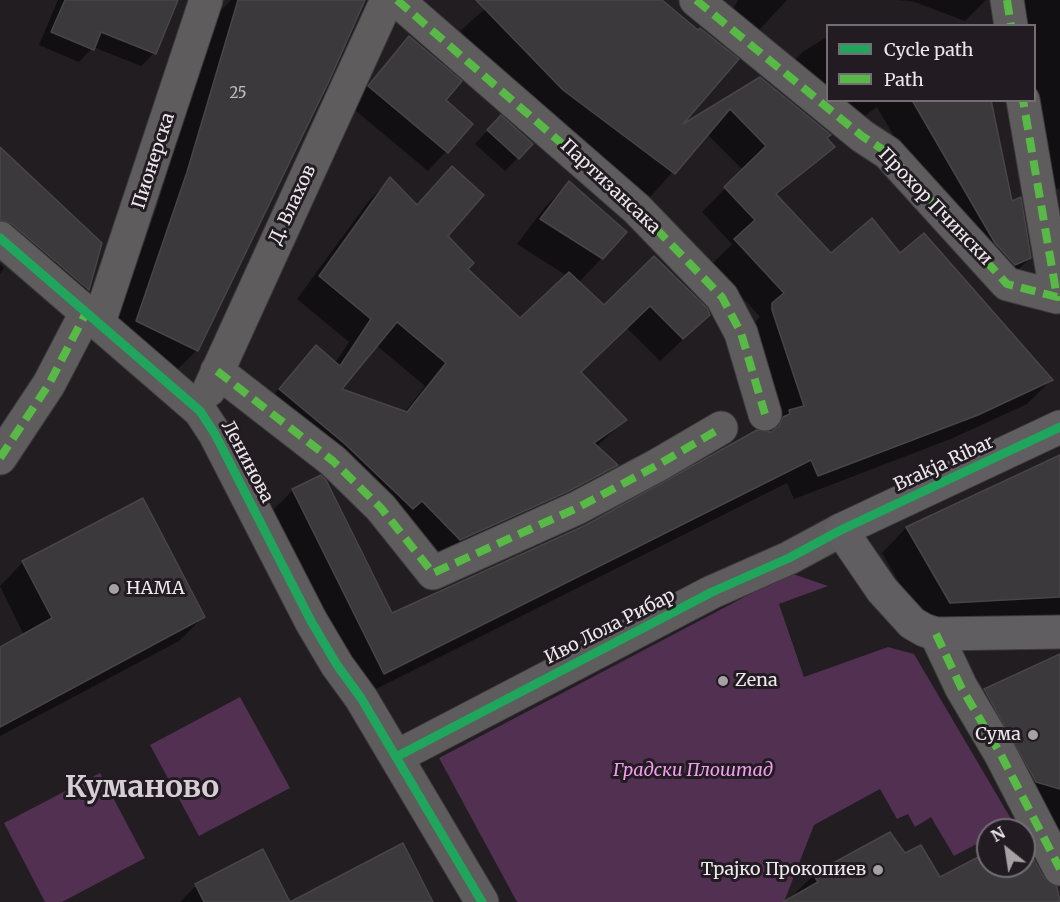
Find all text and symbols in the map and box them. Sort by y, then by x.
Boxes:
legend [826,24,1036,102]
text: Cycle path [884,38,973,61]
text: Path [884,68,924,91]
house number: 25 [229,85,247,103]
street label: Пионерска [128,110,180,212]
street label: Партизансака [556,135,664,239]
street label: Прохор Пчински [874,144,996,270]
street label: Д. Влахов [265,162,321,248]
street label: Ленинова [216,417,278,507]
street label: Brakja Ribar [891,432,997,496]
place label: НАМА [126,578,185,600]
marker: НАМА [107,582,121,596]
street label: Иво Лола Рибар [541,585,679,669]
place label: Zena [735,670,778,692]
marker: Zena [716,674,730,688]
place label: Сума [975,724,1021,746]
marker: Сума [1026,728,1040,742]
park label: Градски Плоштад [613,760,773,782]
district label: Куманово [65,771,219,807]
north arrow [976,818,1036,878]
text: N [988,822,1008,846]
place label: Трајко Прокопиев [701,859,866,881]
marker: Трајко Прокопиев [871,863,885,877]

